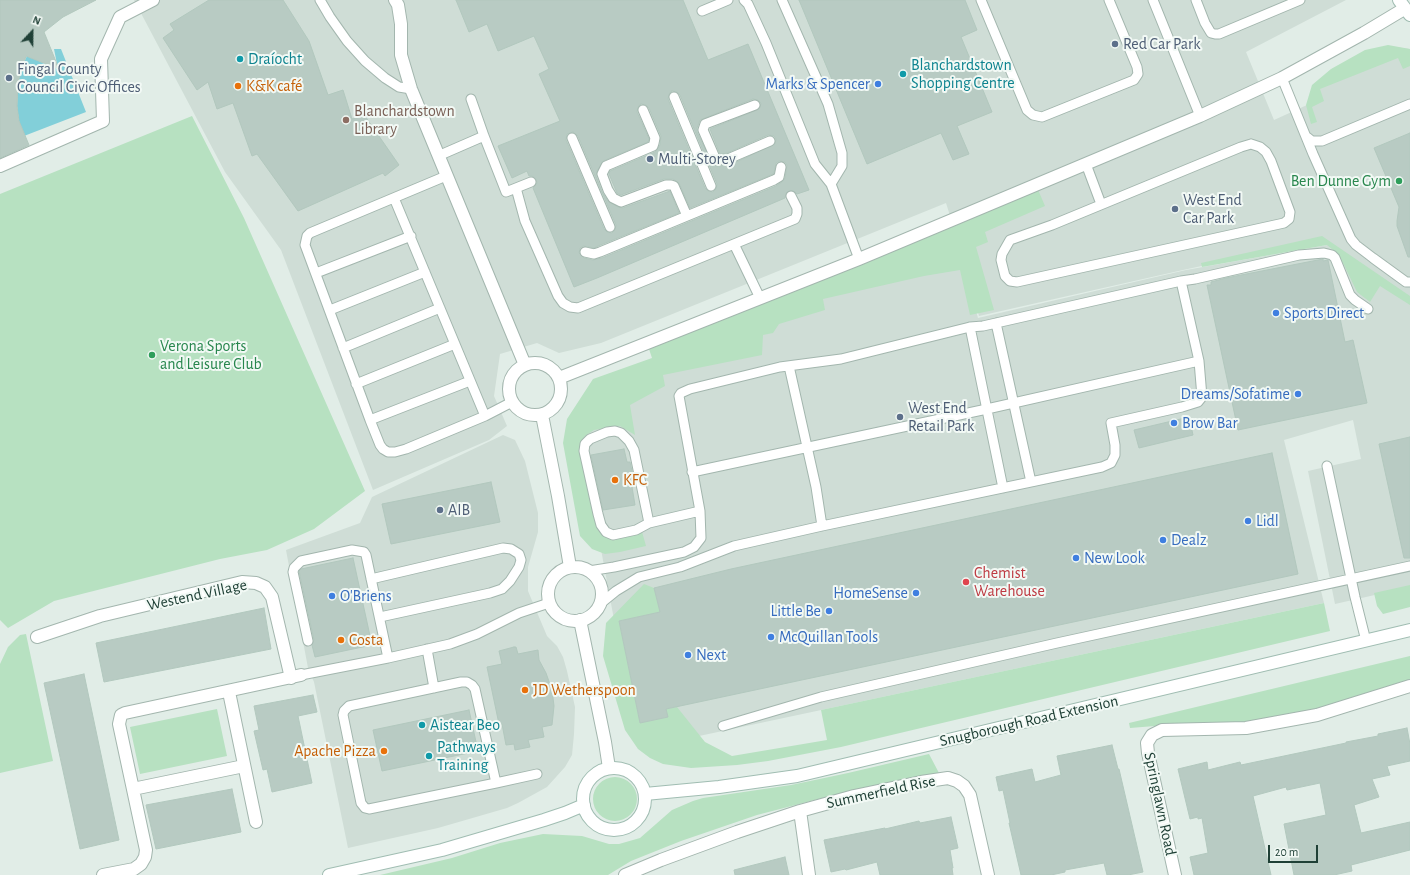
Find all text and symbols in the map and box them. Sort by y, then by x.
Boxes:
north arrow [12,12,52,52]
text: N [31,14,42,27]
place label: Red Car Park [1123,34,1201,54]
marker: Red Car Park [1110,39,1120,49]
place label: Draíocht [248,49,302,69]
marker: Draíocht [235,54,245,64]
place label: Blanchardstown Shopping Centre [911,55,1015,93]
place label: Fingal County Council Civic Offices [17,59,141,97]
marker: Blanchardstown Shopping Centre [898,69,908,79]
marker: Fingal County Council Civic Offices [4,73,14,83]
place label: Marks & Spencer [765,74,870,94]
place label: K&K café [246,76,302,96]
marker: Marks & Spencer [873,79,883,89]
marker: K&K café [233,81,243,91]
place label: Blanchardstown Library [354,101,455,139]
marker: Blanchardstown Library [341,115,351,125]
place label: Multi-Storey [658,149,736,169]
marker: Multi-Storey [645,154,655,164]
place label: Ben Dunne Gym [1291,171,1391,191]
marker: Ben Dunne Gym [1394,176,1404,186]
place label: West End Car Park [1183,190,1242,228]
marker: West End Car Park [1170,204,1180,214]
place label: Sports Direct [1284,303,1364,323]
marker: Sports Direct [1271,308,1281,318]
place label: Verona Sports and Leisure Club [160,336,262,374]
marker: Verona Sports and Leisure Club [147,350,157,360]
place label: Dreams/Sofatime [1181,384,1290,404]
marker: Dreams/Sofatime [1293,389,1303,399]
place label: West End Retail Park [908,398,974,436]
marker: West End Retail Park [895,412,905,422]
place label: Brow Bar [1182,413,1238,433]
marker: Brow Bar [1169,418,1179,428]
place label: KFC [623,470,647,490]
marker: KFC [610,475,620,485]
place label: AIB [448,500,470,520]
marker: AIB [435,505,445,515]
place label: Lidl [1256,511,1279,531]
marker: Lidl [1243,516,1253,526]
place label: Dealz [1171,530,1207,550]
marker: Dealz [1158,535,1168,545]
place label: New Look [1084,548,1145,568]
marker: New Look [1071,553,1081,563]
place label: Chemist Warehouse [974,563,1045,601]
street label: Westend Village [145,575,249,615]
marker: Chemist Warehouse [961,577,971,587]
place label: HomeSense [833,583,908,603]
place label: O'Briens [340,586,392,606]
marker: HomeSense [911,588,921,598]
marker: O'Briens [327,591,337,601]
place label: Little Be [770,601,821,621]
marker: Little Be [824,606,834,616]
place label: McQuillan Tools [779,627,878,647]
place label: Costa [349,630,383,650]
marker: McQuillan Tools [766,632,776,642]
marker: Costa [336,635,346,645]
place label: Next [696,645,726,665]
marker: Next [683,650,693,660]
place label: JD Wetherspoon [533,680,636,700]
marker: JD Wetherspoon [520,685,530,695]
street label: Snugborough Road Extension [938,691,1120,751]
place label: Aistear Beo [430,715,500,735]
marker: Aistear Beo [417,720,427,730]
place label: Pathways Training [437,737,496,775]
place label: Apache Pizza [294,741,376,761]
marker: Apache Pizza [379,746,389,756]
marker: Pathways Training [424,751,434,761]
street label: Springlawn Road [1140,751,1180,857]
street label: Summerfield Rise [825,771,937,813]
scale bar [1270,837,1320,863]
text: 20 m [1275,846,1298,858]

